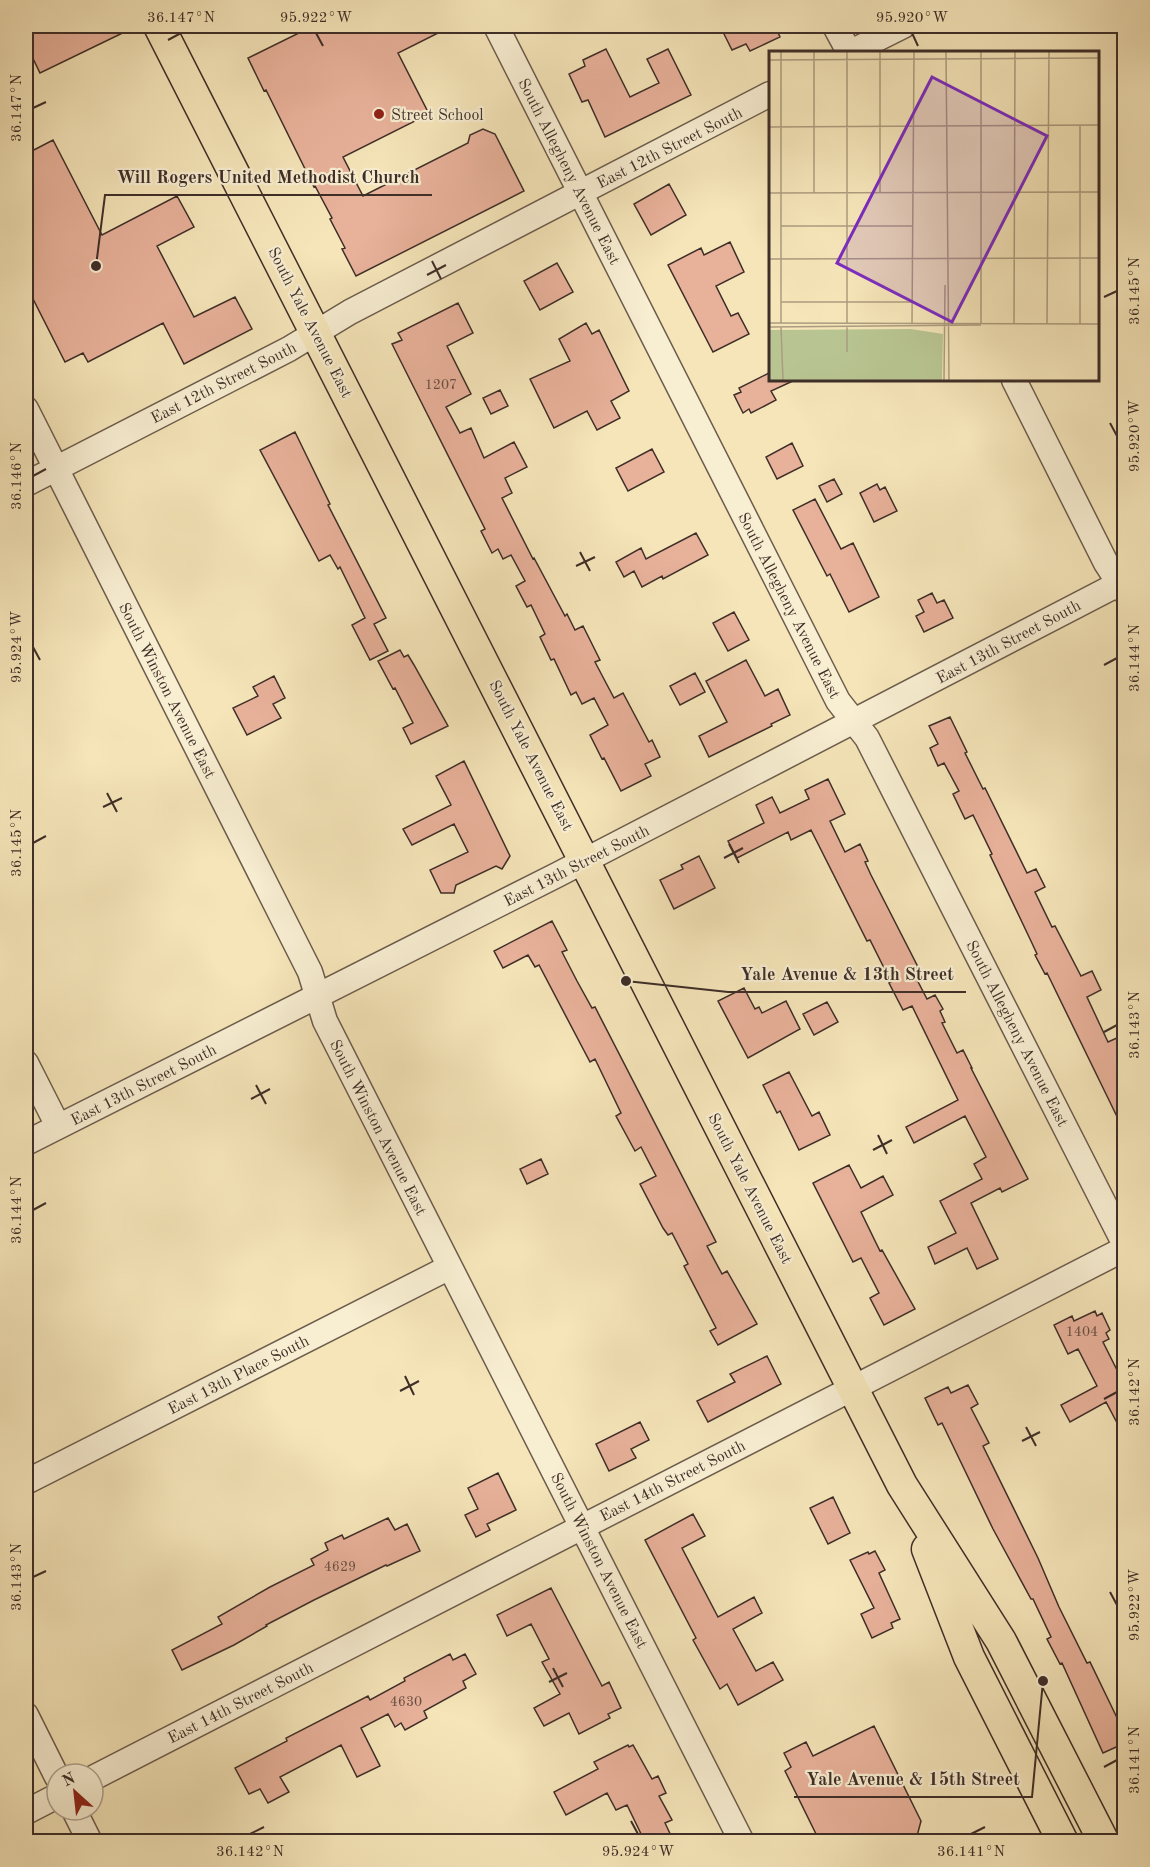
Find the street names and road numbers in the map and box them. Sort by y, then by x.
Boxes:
street label: South Allegheny Avenue East [514,76,622,268]
street label: East 12th Street South [595,105,745,192]
street label: South Yale Avenue East [264,245,354,401]
street label: East 12th Street South [149,340,299,427]
street label: South Allegheny Avenue East [734,510,842,702]
street label: East 13th Street South [934,598,1084,688]
street label: South Winston Avenue East [115,600,218,782]
street label: South Yale Avenue East [485,678,575,834]
street label: East 13th Street South [502,823,652,910]
street label: South Allegheny Avenue East [962,938,1070,1130]
street label: South Winston Avenue East [326,1037,429,1219]
street label: East 13th Street South [69,1042,219,1129]
street label: South Yale Avenue East [704,1111,794,1267]
street label: East 13th Place South [166,1333,312,1418]
street label: East 14th Street South [598,1438,748,1525]
street label: South Winston Avenue East [547,1470,650,1652]
street label: East 14th Street South [166,1660,316,1747]

